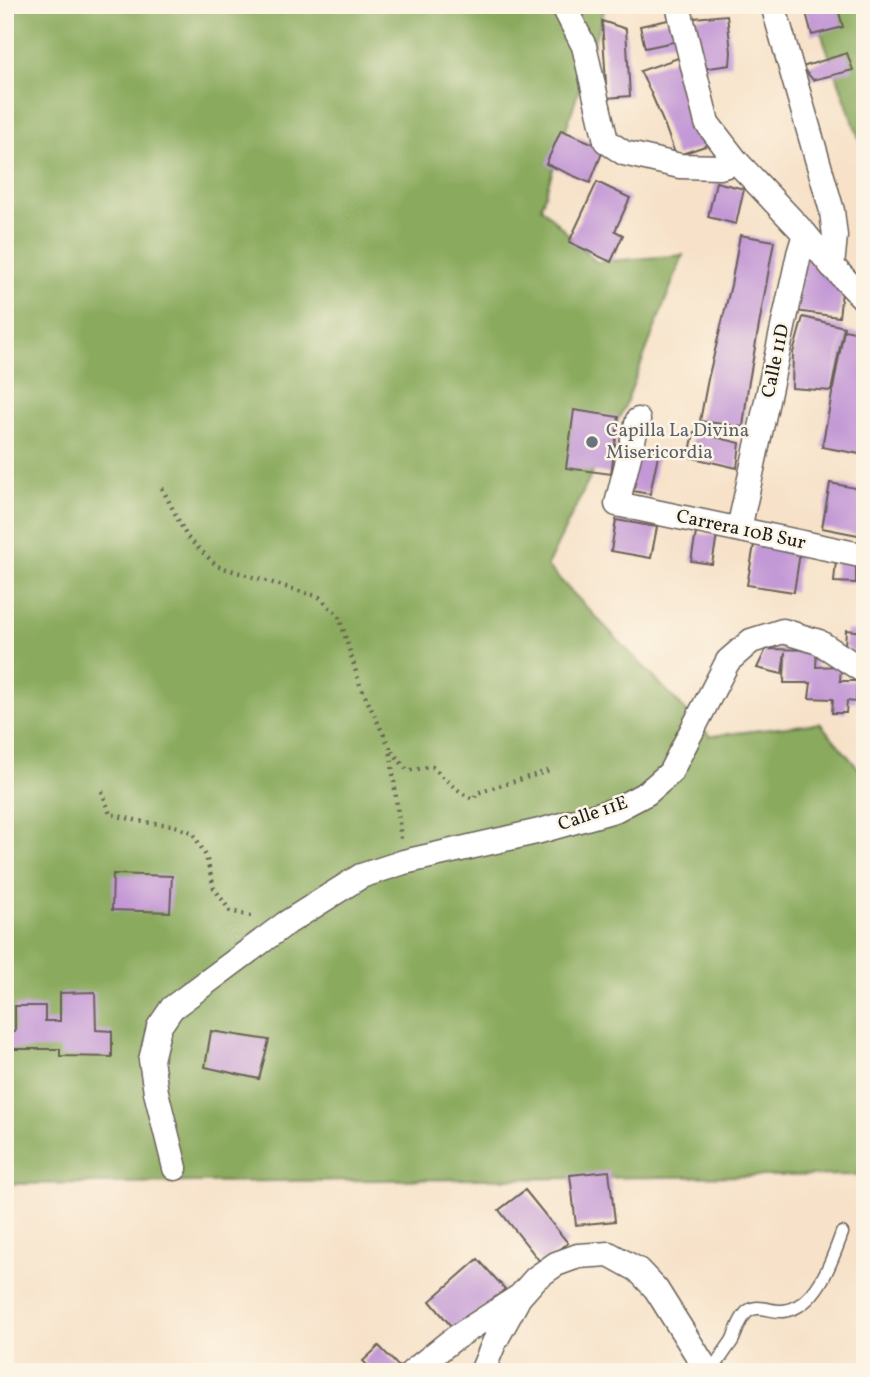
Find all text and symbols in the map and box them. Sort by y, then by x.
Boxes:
street label: Calle 11D [756,322,797,400]
place label: Capilla La Divina Misericordia [606,418,749,466]
marker: Capilla La Divina Misericordia [584,434,600,450]
street label: Carrera 10B Sur [674,504,808,556]
street label: Calle 11E [555,790,631,838]

